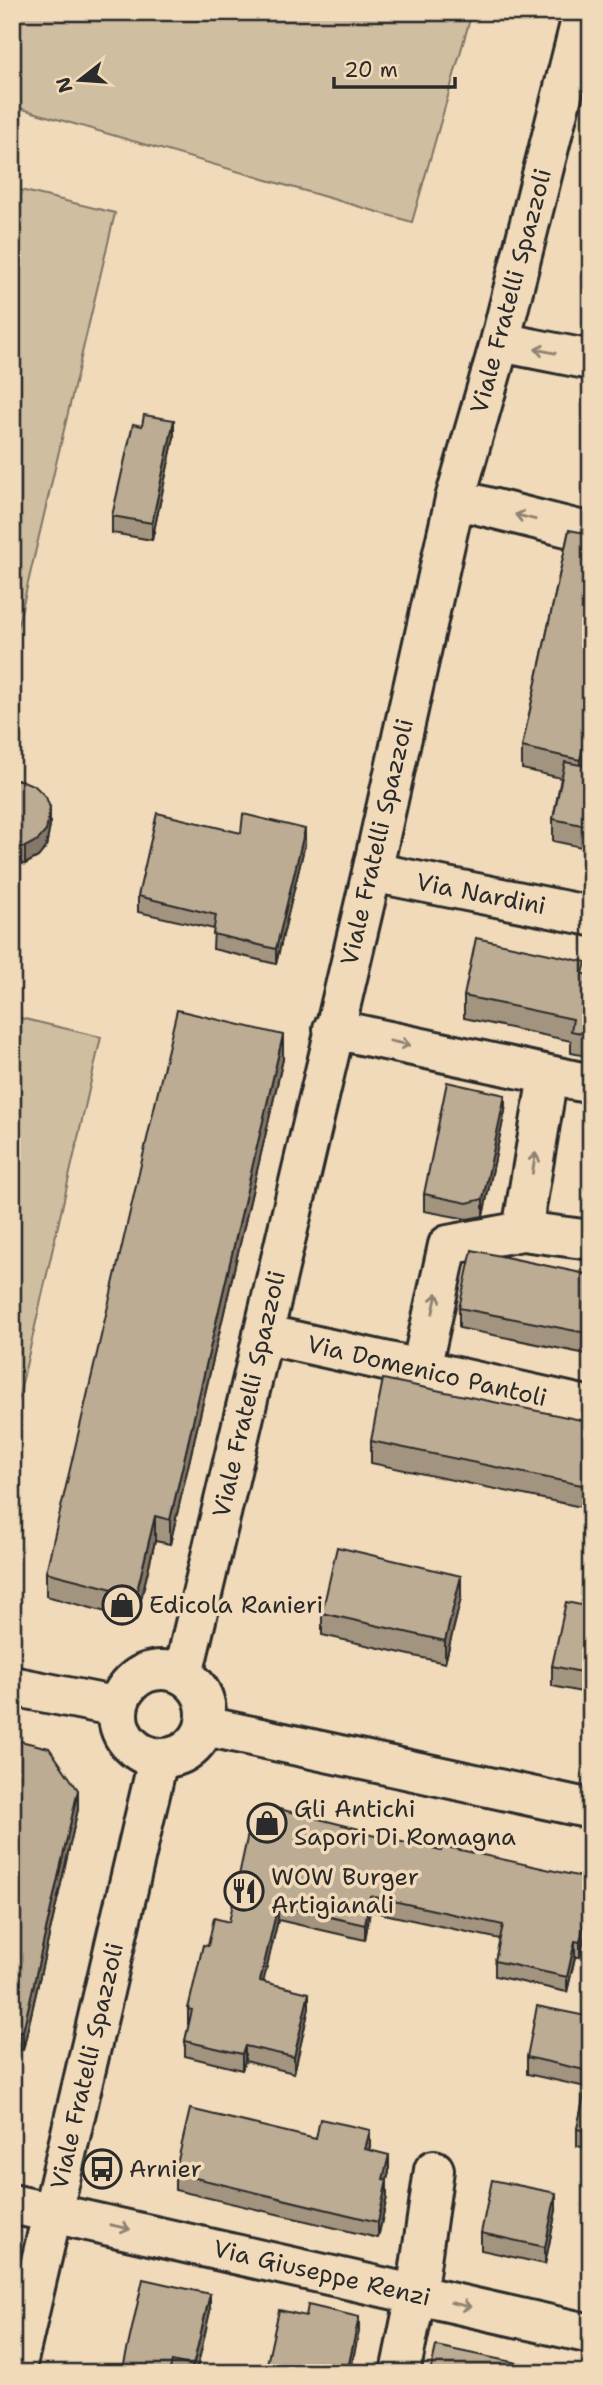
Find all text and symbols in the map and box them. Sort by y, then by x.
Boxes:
north arrow [46,46,116,116]
scale bar [334,46,454,90]
text: 20 m [344,56,398,84]
text: N [50,74,78,96]
street label: Viale Fratelli Spazzoli [463,165,559,417]
one-way arrow [534,343,557,357]
one-way arrow [514,510,536,523]
street label: Viale Fratelli Spazzoli [333,715,421,969]
street label: Via Nardini [413,866,549,922]
one-way arrow [388,1037,411,1051]
one-way arrow [528,1152,541,1175]
street label: Viale Fratelli Spazzoli [205,1267,293,1521]
one-way arrow [429,1292,443,1315]
street label: Via Domenico Pantoli [304,1328,550,1414]
shop icon: Edicola Ranieri [101,1584,143,1626]
place label: Edicola Ranieri [149,1589,323,1621]
place label: Gli Antichi Sapori Di Romagna [294,1793,516,1853]
shop icon: Gli Antichi Sapori Di Romagna [246,1802,288,1844]
place label: WOW Burger Artigianali [271,1861,419,1921]
restaurant icon: WOW Burger Artigianali [223,1870,265,1912]
street label: Viale Fratelli Spazzoli [43,1939,131,2193]
bus stop icon: Arnier [81,2148,123,2190]
place label: Arnier [129,2153,202,2185]
one-way arrow [108,2221,131,2234]
street label: Via Giuseppe Renzi [210,2232,434,2314]
one-way arrow [449,2299,472,2312]

